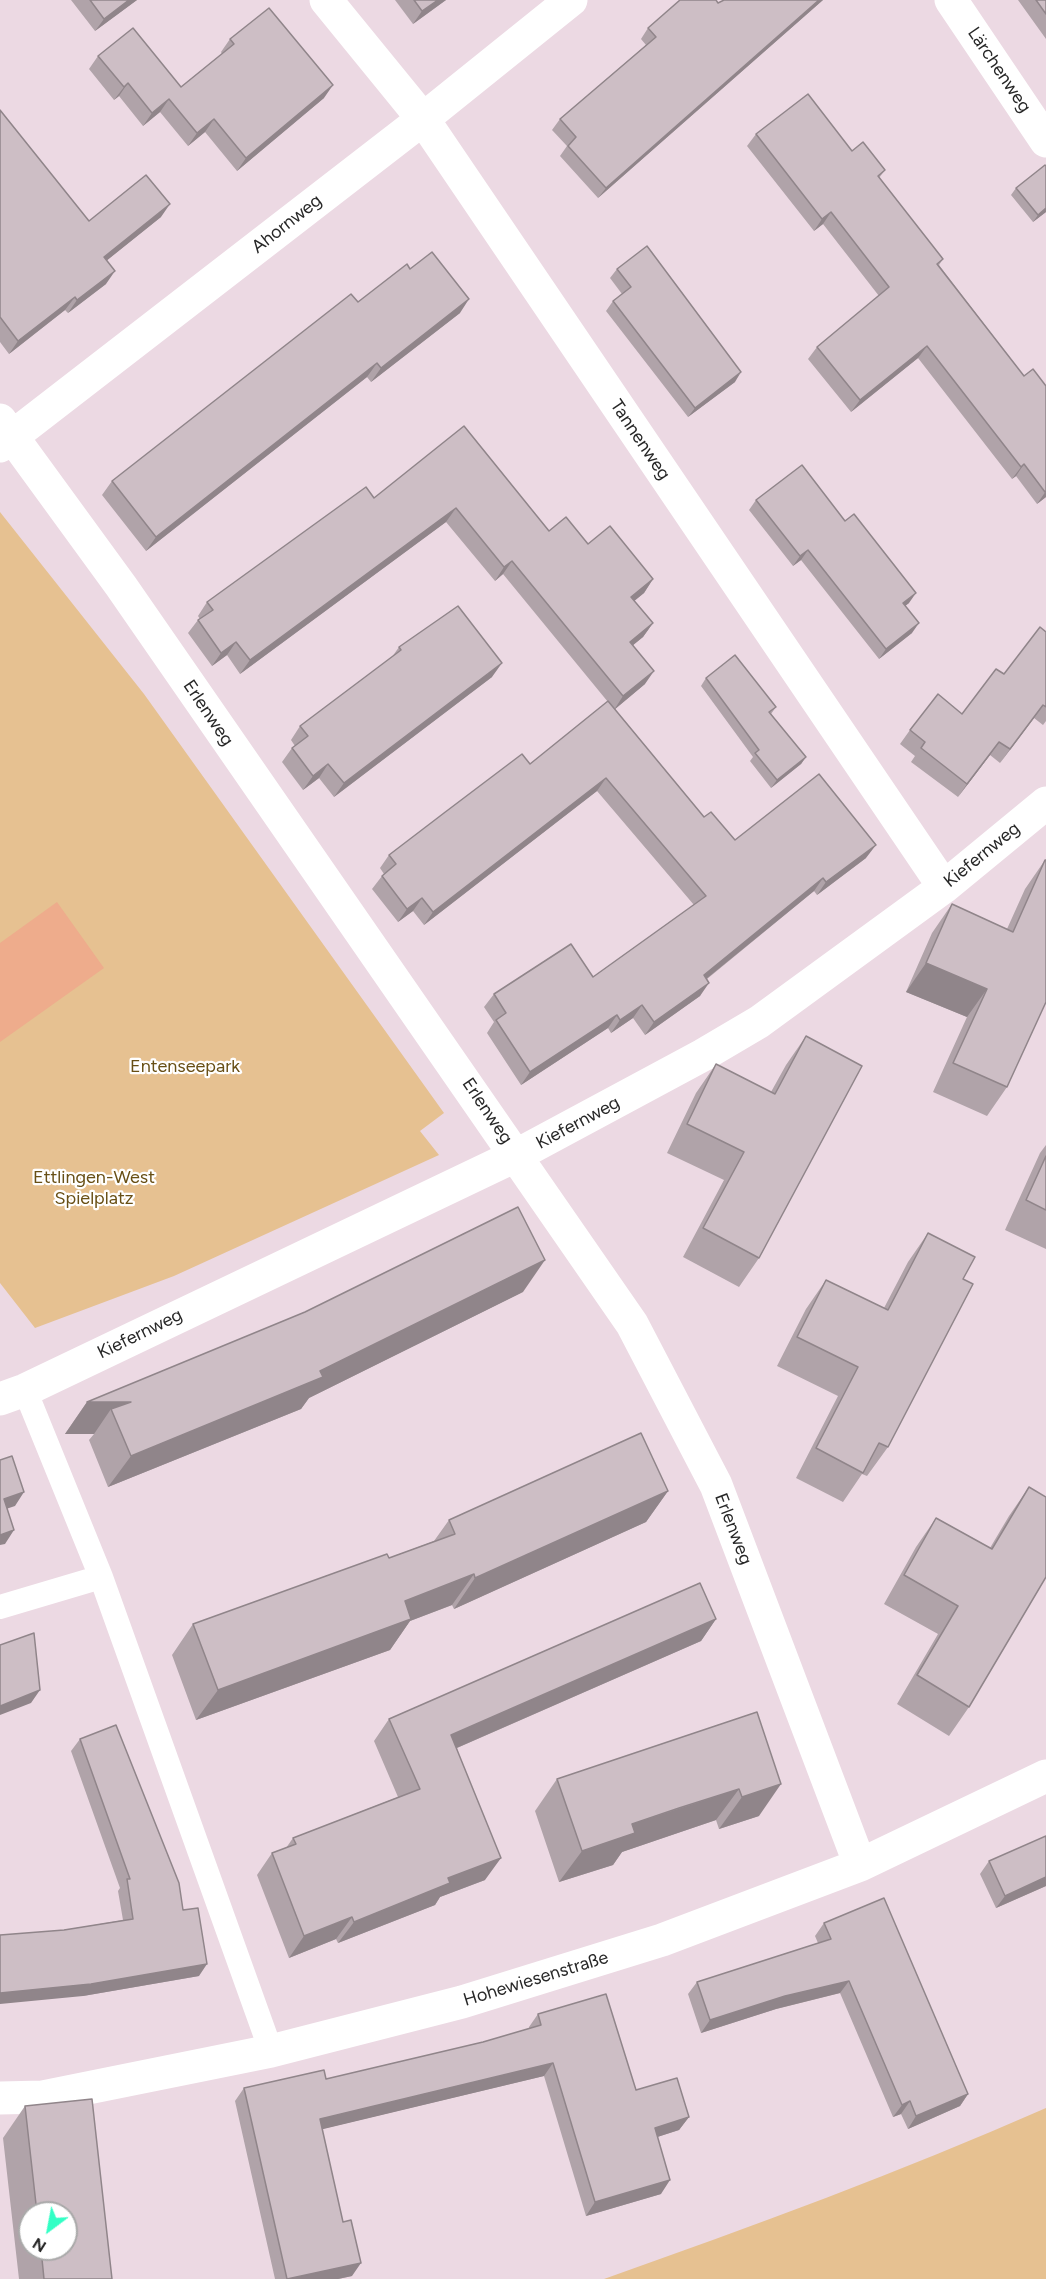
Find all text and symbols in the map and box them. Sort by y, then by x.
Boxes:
street label: Lärchenweg [963,23,1035,117]
street label: Ahornweg [248,190,326,258]
street label: Tannenweg [605,396,675,484]
street label: Erlenweg [178,676,238,750]
street label: Kiefernweg [940,818,1024,892]
park label: Entenseepark [130,1056,240,1078]
street label: Erlenweg [457,1074,517,1148]
street label: Kiefernweg [532,1092,624,1154]
park label: Ettlingen-West Spielplatz [33,1167,155,1210]
street label: Kiefernweg [94,1304,186,1364]
street label: Erlenweg [710,1490,756,1568]
street label: Hohewiesenstraße [461,1947,611,2011]
north arrow [18,2201,78,2261]
text: N [29,2234,50,2256]

